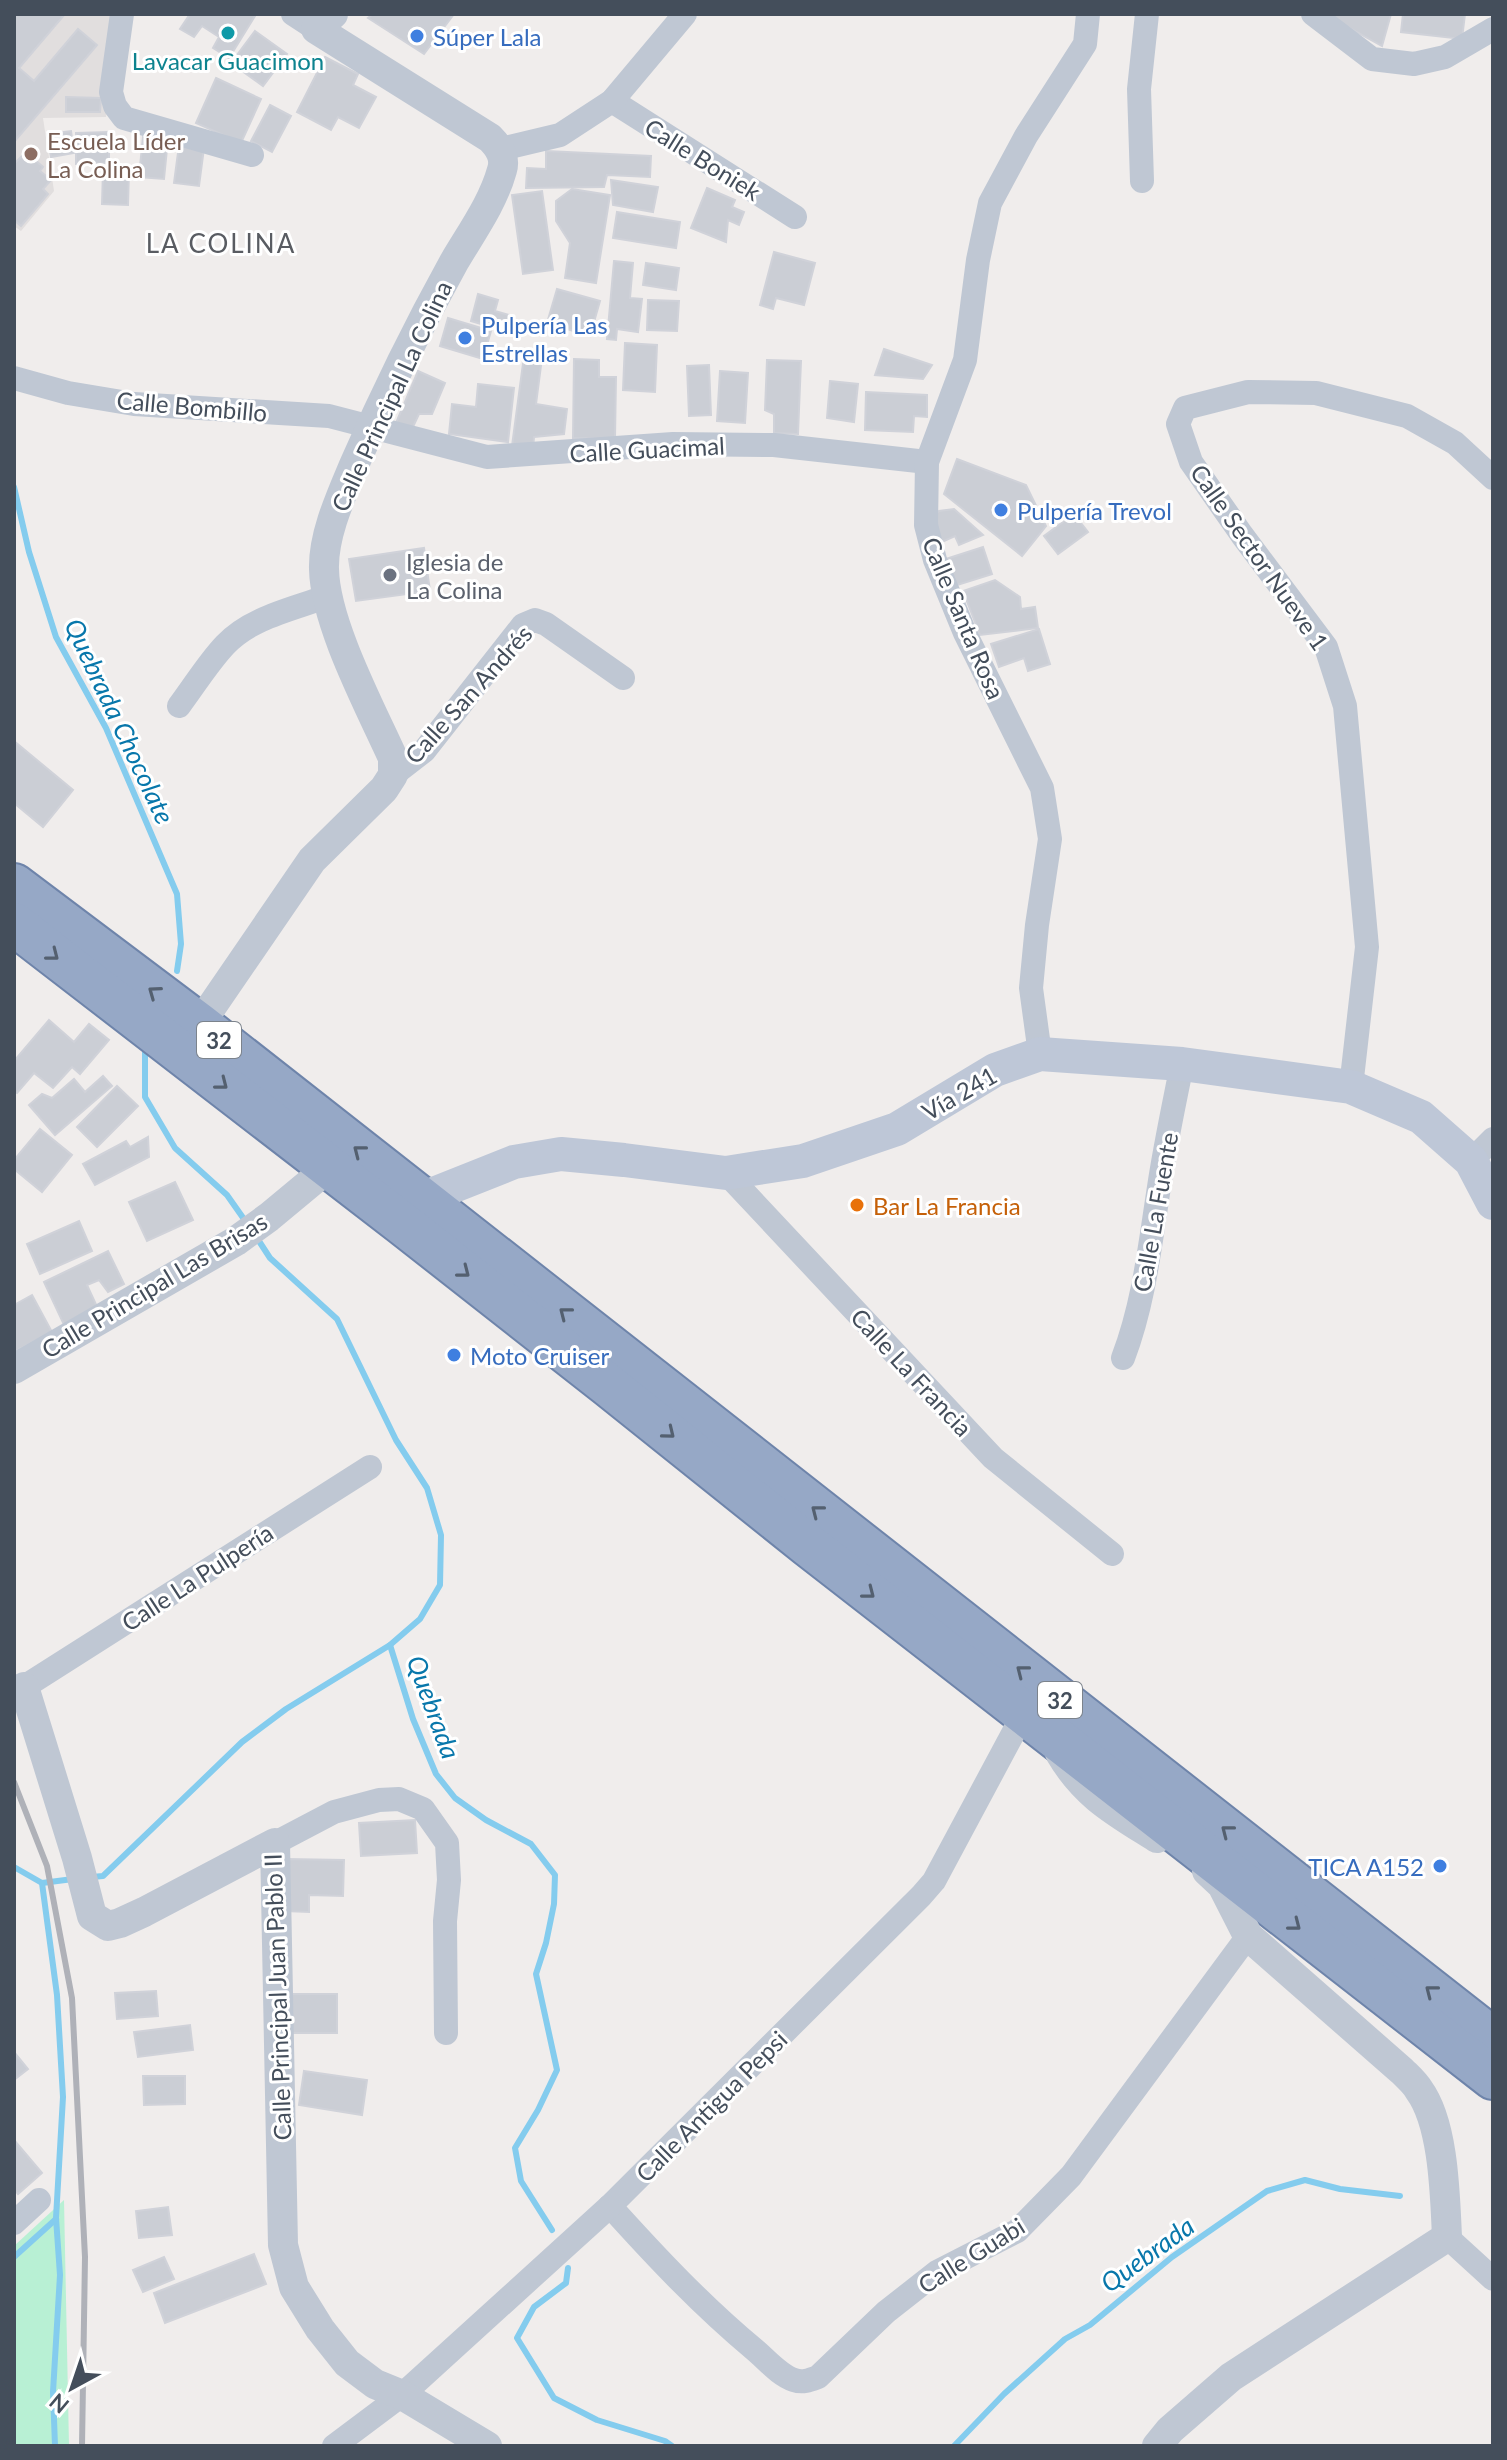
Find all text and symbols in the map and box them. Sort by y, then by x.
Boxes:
place label: Súper Lala [433,22,542,51]
marker: Lavacar Guacimon [219,24,237,42]
marker: Súper Lala [408,27,426,45]
place label: Lavacar Guacimon [132,46,324,75]
street label: Calle Boniek [640,112,767,206]
place label: Escuela Líder La Colina [47,126,186,183]
marker: Escuela Líder La Colina [22,145,40,163]
district label: LA COLINA [146,227,296,259]
street label: Calle Principal La Colina [325,276,457,516]
place label: Pulpería Las Estrellas [481,310,608,367]
marker: Pulpería Las Estrellas [456,329,474,347]
street label: Calle Bombillo [116,385,268,427]
street label: Calle Guacimal [569,430,725,468]
street label: Calle Sector Nueve 1 [1185,458,1335,656]
place label: Pulpería Trevol [1017,496,1172,525]
marker: Pulpería Trevol [992,501,1010,519]
street label: Calle Santa Rosa [917,533,1011,703]
place label: Iglesia de La Colina [406,547,503,604]
marker: Iglesia de La Colina [381,566,399,584]
water label: Quebrada Chocolate [58,613,182,829]
street label: Calle San Andrés [398,619,538,769]
one-way arrow [44,946,59,960]
one-way arrow [148,987,163,1001]
road number: 32 [197,1022,241,1058]
street label: Vía 241 [917,1060,1001,1126]
one-way arrow [213,1075,227,1089]
street label: Calle La Fuente [1127,1130,1183,1294]
one-way arrow [354,1146,368,1161]
place label: Bar La Francia [873,1191,1021,1220]
marker: Bar La Francia [848,1196,866,1214]
street label: Calle Principal Las Brisas [36,1206,272,1364]
one-way arrow [455,1262,470,1276]
street label: Calle La Francia [845,1302,979,1442]
one-way arrow [559,1308,574,1322]
place label: Moto Cruiser [470,1341,610,1370]
marker: Moto Cruiser [445,1346,463,1364]
one-way arrow [660,1424,675,1438]
one-way arrow [811,1506,826,1520]
street label: Calle La Pulpería [116,1517,278,1637]
one-way arrow [861,1583,875,1597]
water label: Quebrada [401,1651,467,1763]
one-way arrow [1017,1666,1031,1681]
road number: 32 [1038,1682,1082,1718]
one-way arrow [1221,1827,1235,1841]
place label: TICA A152 [1308,1852,1424,1881]
street label: Calle Principal Juan Pablo II [258,1853,296,2141]
marker: TICA A152 [1431,1857,1449,1875]
one-way arrow [1286,1915,1301,1929]
one-way arrow [1425,1987,1440,2001]
street label: Calle Antigua Pepsi [630,2025,792,2187]
water label: Quebrada [1094,2209,1200,2299]
street label: Calle Guabi [912,2211,1030,2299]
north arrow [32,2348,112,2428]
text: N [44,2388,74,2419]

